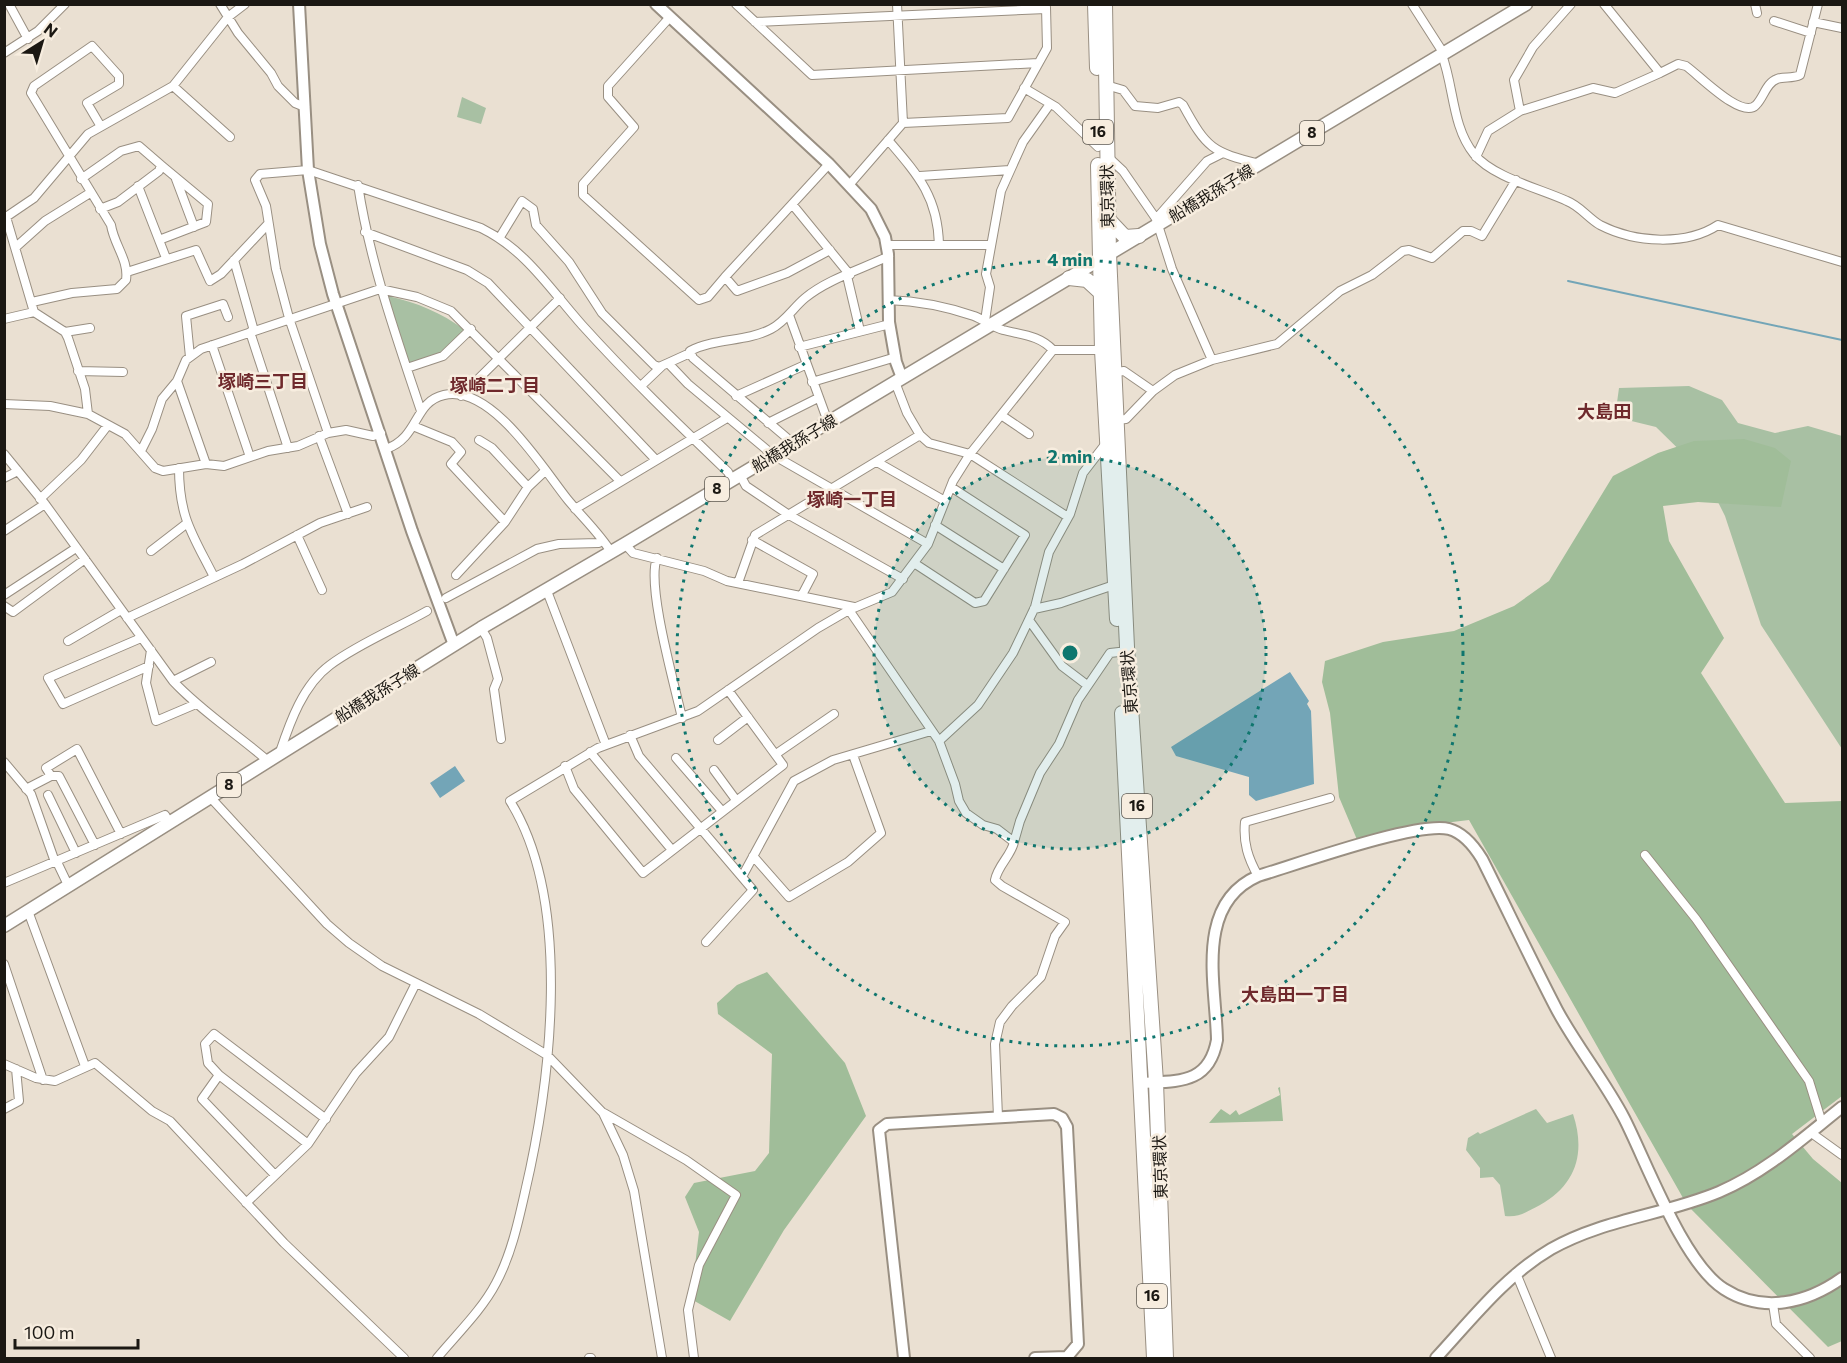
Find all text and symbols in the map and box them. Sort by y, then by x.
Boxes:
north arrow [12,12,72,72]
text: N [41,18,62,41]
road number: 16 [1083,120,1113,144]
road number: 8 [1300,121,1324,145]
street label: 船橋我孫子線 [1165,160,1257,225]
street label: 東京環状 [1096,164,1117,228]
text: 4 min [1047,248,1093,270]
district label: 塚崎三丁目 [218,370,308,392]
district label: 塚崎二丁目 [450,374,540,396]
district label: 大島田 [1577,400,1631,422]
street label: 船橋我孫子線 [748,410,840,475]
text: 2 min [1048,445,1092,467]
road number: 8 [705,477,729,501]
district label: 塚崎一丁目 [807,488,897,510]
centre of rings [1060,643,1080,663]
street label: 東京環状 [1117,649,1140,715]
street label: 船橋我孫子線 [331,659,422,726]
road number: 8 [217,773,241,797]
road number: 16 [1122,794,1152,818]
district label: 大島田一丁目 [1241,983,1349,1005]
street label: 東京環状 [1149,1135,1170,1199]
road number: 16 [1137,1284,1167,1308]
scale bar [15,1312,138,1350]
text: 100 m [24,1321,74,1343]

